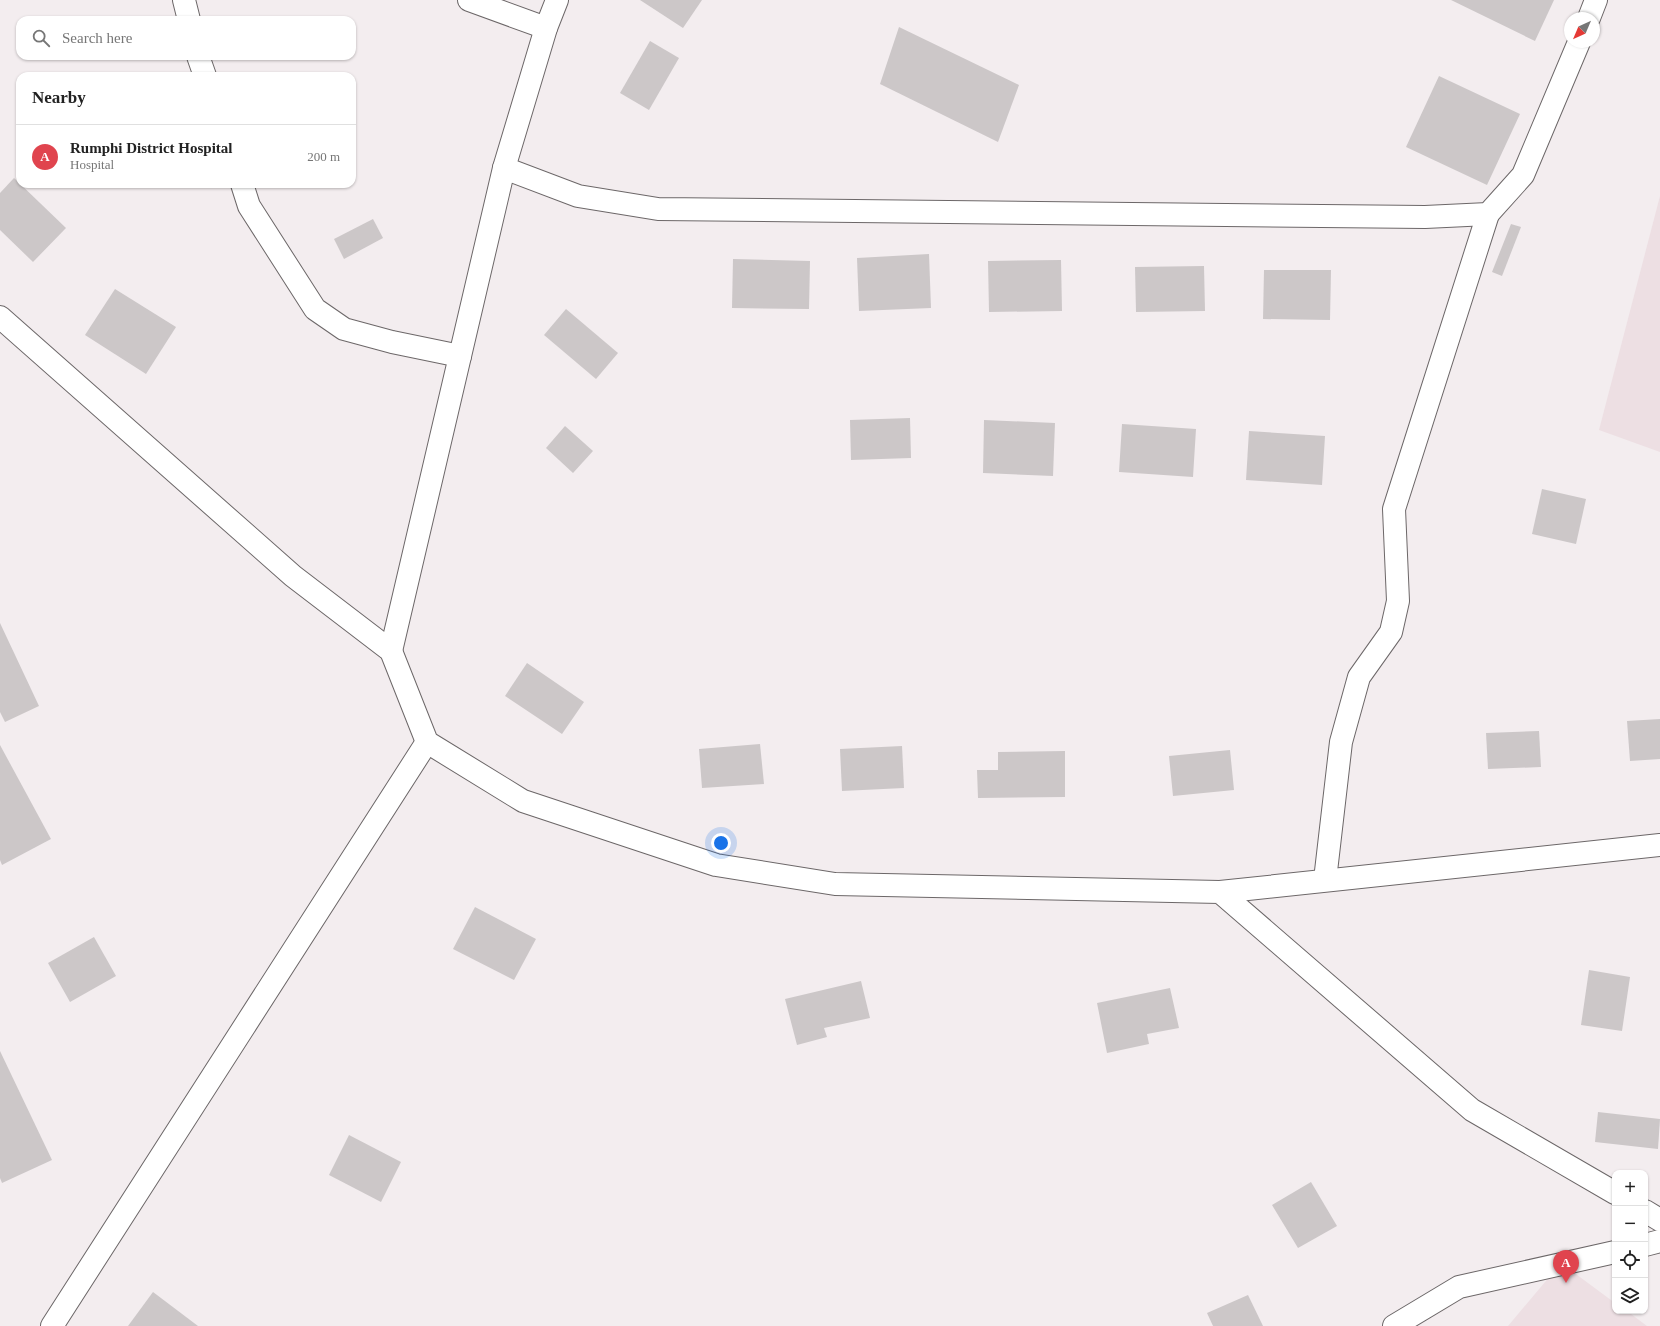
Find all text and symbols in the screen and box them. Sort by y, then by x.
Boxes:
north arrow [1564,12,1600,48]
search box [16,16,356,60]
icon: search [30,27,52,49]
text: Search here [62,30,132,46]
text: Nearby [32,88,86,107]
text: Rumphi District Hospital [70,140,233,156]
text: A [40,149,50,164]
text: 200 m [307,149,340,164]
text: Hospital [70,157,114,172]
your location [711,833,731,853]
map controls [1612,1170,1648,1314]
button: + [1612,1170,1648,1206]
button: − [1612,1206,1648,1242]
button: locate [1612,1242,1648,1278]
pin: A [1553,1250,1579,1283]
button: layers [1612,1278,1648,1314]

